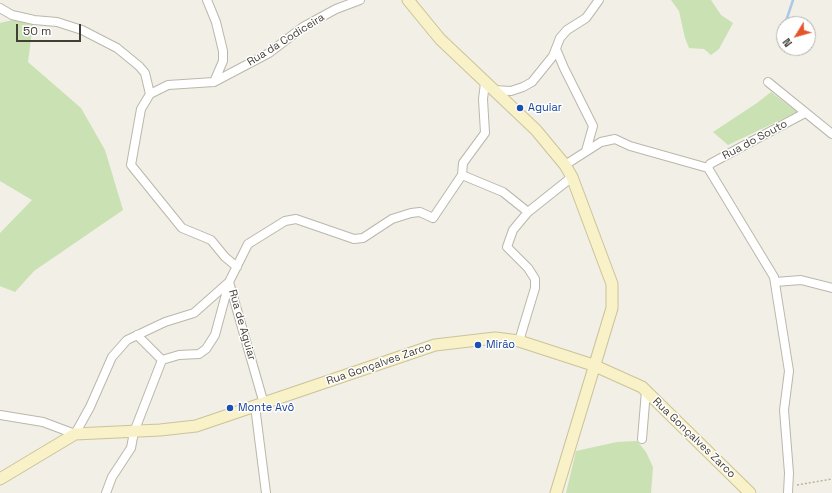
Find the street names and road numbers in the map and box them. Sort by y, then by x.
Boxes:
street label: Rua da Codiceira [245,11,327,69]
street label: Rua do Souto [720,117,790,163]
street label: Rua de Aguiar [226,288,258,362]
street label: Rua Gonçalves Zarco [325,340,433,388]
street label: Rua Gonçalves Zarco [650,395,738,481]

